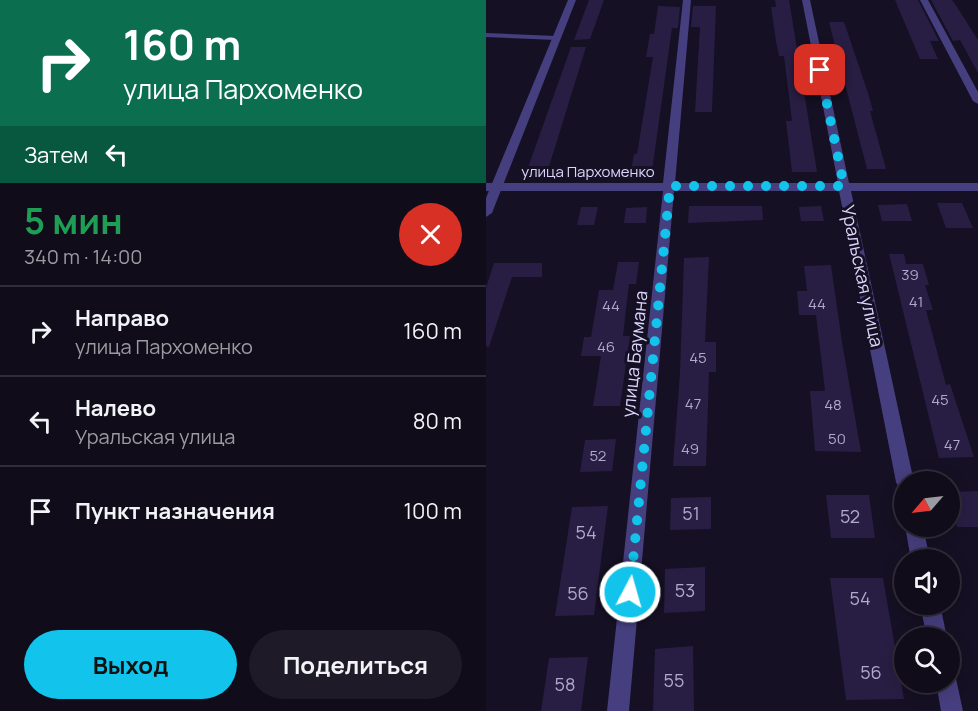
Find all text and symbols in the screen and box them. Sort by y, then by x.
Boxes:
text: 160 m [123,15,241,73]
icon: right [24,24,102,102]
pin [794,44,845,95]
icon: arrive [803,53,836,86]
text: улица Пархоменко [123,70,363,107]
icon: left [100,138,133,171]
text: Затем [24,140,88,170]
street label: улица Пархоменко [521,161,655,182]
text: 5 мин [24,196,123,245]
button: close [399,203,462,266]
street label: Уральская улица [836,203,890,349]
text: 340 m · 14:00 [24,243,143,270]
house number: 39 [901,264,919,285]
street label: улица Баумана [615,289,653,419]
house number: 41 [909,291,923,312]
house number: 44 [808,293,826,314]
house number: 44 [602,295,620,316]
text: Направо [75,303,169,333]
icon: right [24,315,57,348]
text: 160 m [403,316,462,346]
text: улица Пархоменко [75,333,253,360]
house number: 46 [597,336,615,357]
house number: 45 [689,347,707,368]
house number: 45 [931,389,949,410]
text: Налево [75,393,156,423]
house number: 47 [685,393,701,414]
house number: 48 [824,394,842,415]
icon: left [24,405,57,438]
text: 80 m [413,406,462,436]
text: Уральская улица [75,423,235,450]
house number: 50 [828,428,846,449]
house number: 47 [944,434,960,455]
house number: 49 [681,438,699,459]
house number: 52 [590,445,606,466]
north arrow [894,471,960,537]
map controls [894,471,960,693]
icon: arrive [24,495,57,528]
text: Пункт назначения [75,496,275,526]
text: 100 m [404,496,462,526]
house number: 51 [682,501,700,525]
house number: 52 [840,504,860,528]
house number: 54 [575,520,597,544]
button: sound [894,549,960,615]
position arrow [598,560,662,624]
house number: 53 [675,578,695,602]
house number: 56 [567,581,589,605]
house number: 54 [849,586,871,610]
button: search [894,627,960,693]
button: Выход [24,630,237,699]
button: Поделиться [249,630,462,699]
house number: 56 [860,660,882,684]
house number: 55 [664,668,684,692]
house number: 58 [555,672,575,696]

